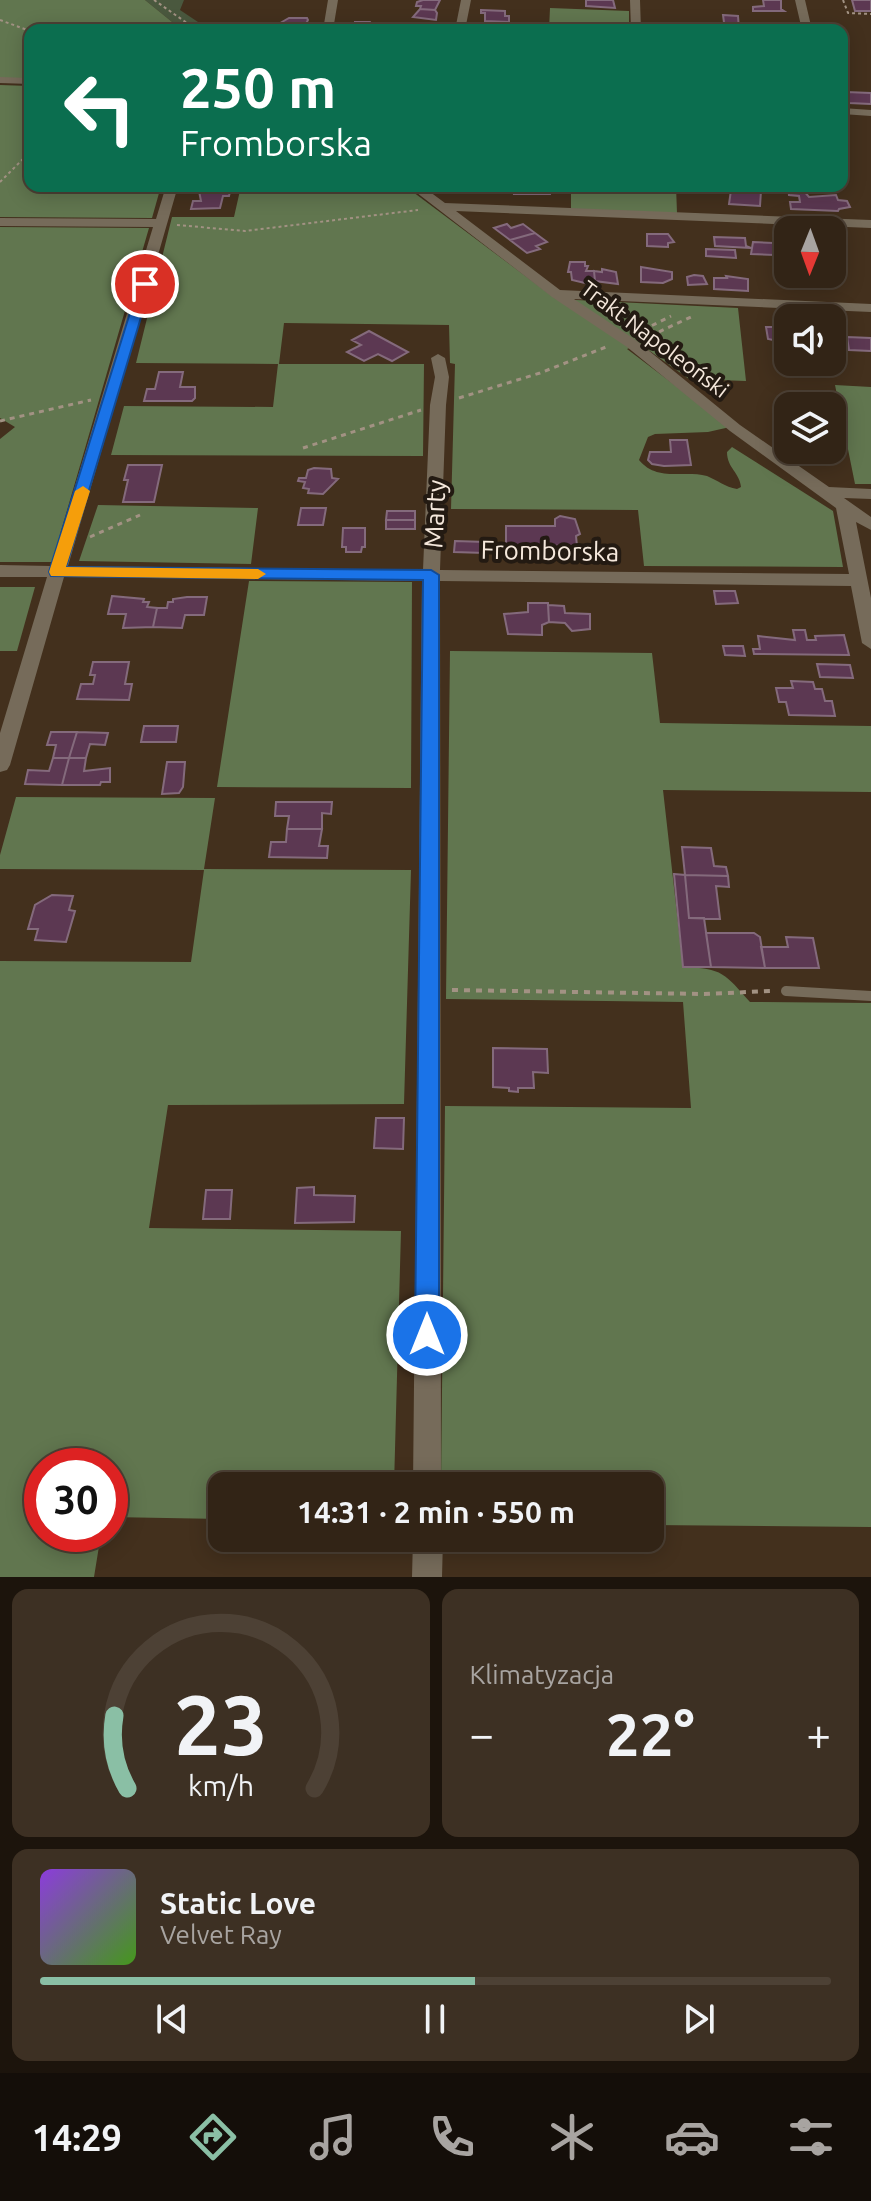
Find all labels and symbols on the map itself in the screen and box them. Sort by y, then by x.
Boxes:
north arrow [774,216,846,288]
pin [111,250,179,318]
street label: Trakt Napoleoński [577,275,734,402]
street label: Marty [418,479,451,549]
street label: Fromborska [480,535,620,566]
position arrow [385,1293,469,1377]
speed limit sign: 30 [24,1448,128,1552]

